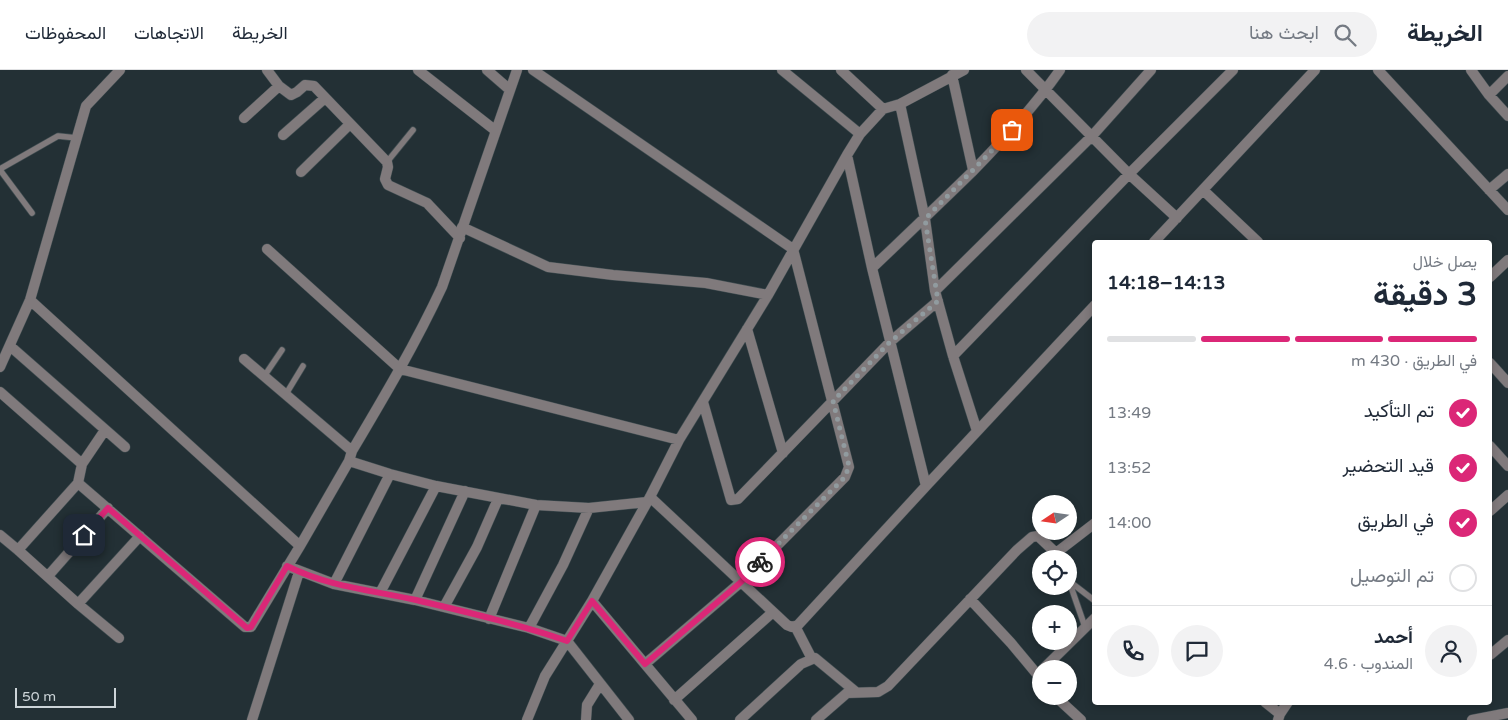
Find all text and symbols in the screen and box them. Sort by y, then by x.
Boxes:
search box [1027,12,1377,57]
text: الخريطة [1407,19,1483,48]
icon: search [1331,21,1359,49]
text: المحفوظات [25,22,106,44]
text: الاتجاهات [134,22,204,44]
text: الخريطة [232,22,288,44]
text: ابحث هنا [1249,22,1319,44]
pin [991,109,1033,151]
icon: bag [998,116,1026,144]
text: يصل خلال [1413,252,1477,272]
text: 14:13–14:18 [1107,272,1225,294]
text: 3 دقيقة [1373,276,1477,314]
text: في الطريق · 430 m [1351,351,1477,371]
icon: check [1449,399,1477,427]
text: تم التأكيد [1364,400,1434,422]
text: 13:49 [1107,403,1151,423]
icon: check [1449,454,1477,482]
text: قيد التحضير [1343,455,1434,477]
text: 13:52 [1107,458,1151,478]
north arrow [1032,495,1078,540]
map controls [1032,495,1077,705]
icon: check [1449,509,1477,537]
text: في الطريق [1357,510,1434,532]
text: 14:00 [1107,513,1151,533]
pin [63,514,105,556]
icon: home [70,521,98,549]
courier [735,537,785,587]
icon: bike [746,548,774,576]
button: locate [1032,550,1077,595]
text: تم التوصيل [1350,565,1434,587]
button: + [1032,605,1077,650]
button: phone [1107,625,1159,677]
button: chat [1171,625,1223,677]
button: person [1425,625,1477,677]
text: أحمد [1374,626,1413,648]
text: المندوب · 4.6 [1324,654,1413,674]
button: − [1032,660,1077,705]
scale bar [15,685,116,708]
text: 50 m [22,688,56,705]

